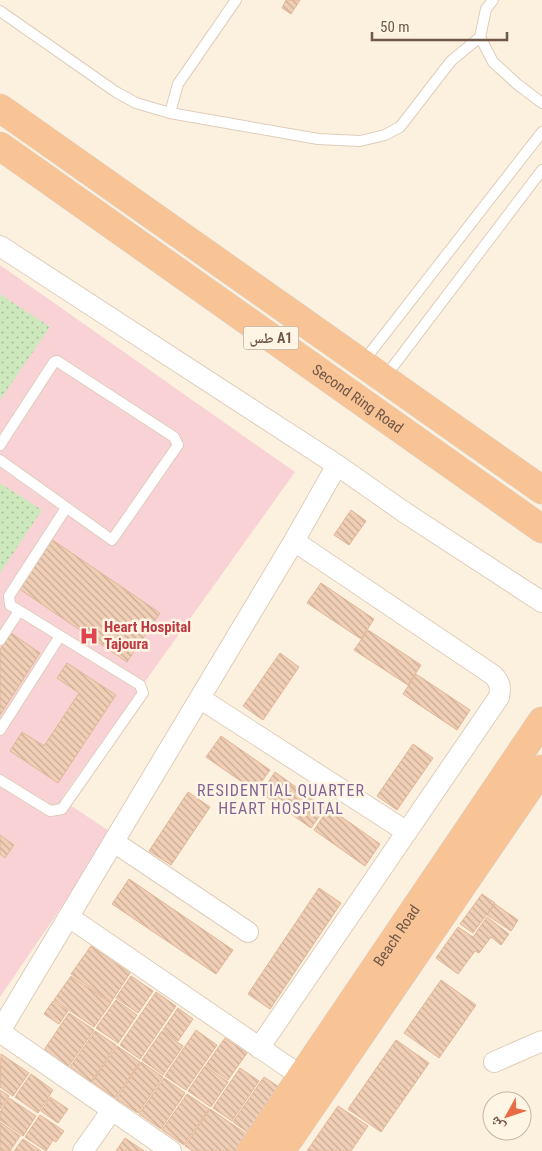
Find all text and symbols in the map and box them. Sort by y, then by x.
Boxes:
scale bar [372,10,507,42]
text: 50 m [380,18,410,36]
road number: طس A1 [244,326,298,349]
street label: Second Ring Road [309,361,407,437]
place label: Heart Hospital Tajoura [104,618,191,653]
hospital icon: Heart Hospital Tajoura [78,625,100,647]
district label: RESIDENTIAL QUARTER HEART HOSPITAL [197,781,365,818]
street label: Beach Road [370,902,424,970]
north arrow [482,1091,532,1141]
text: ش [486,1113,509,1135]

